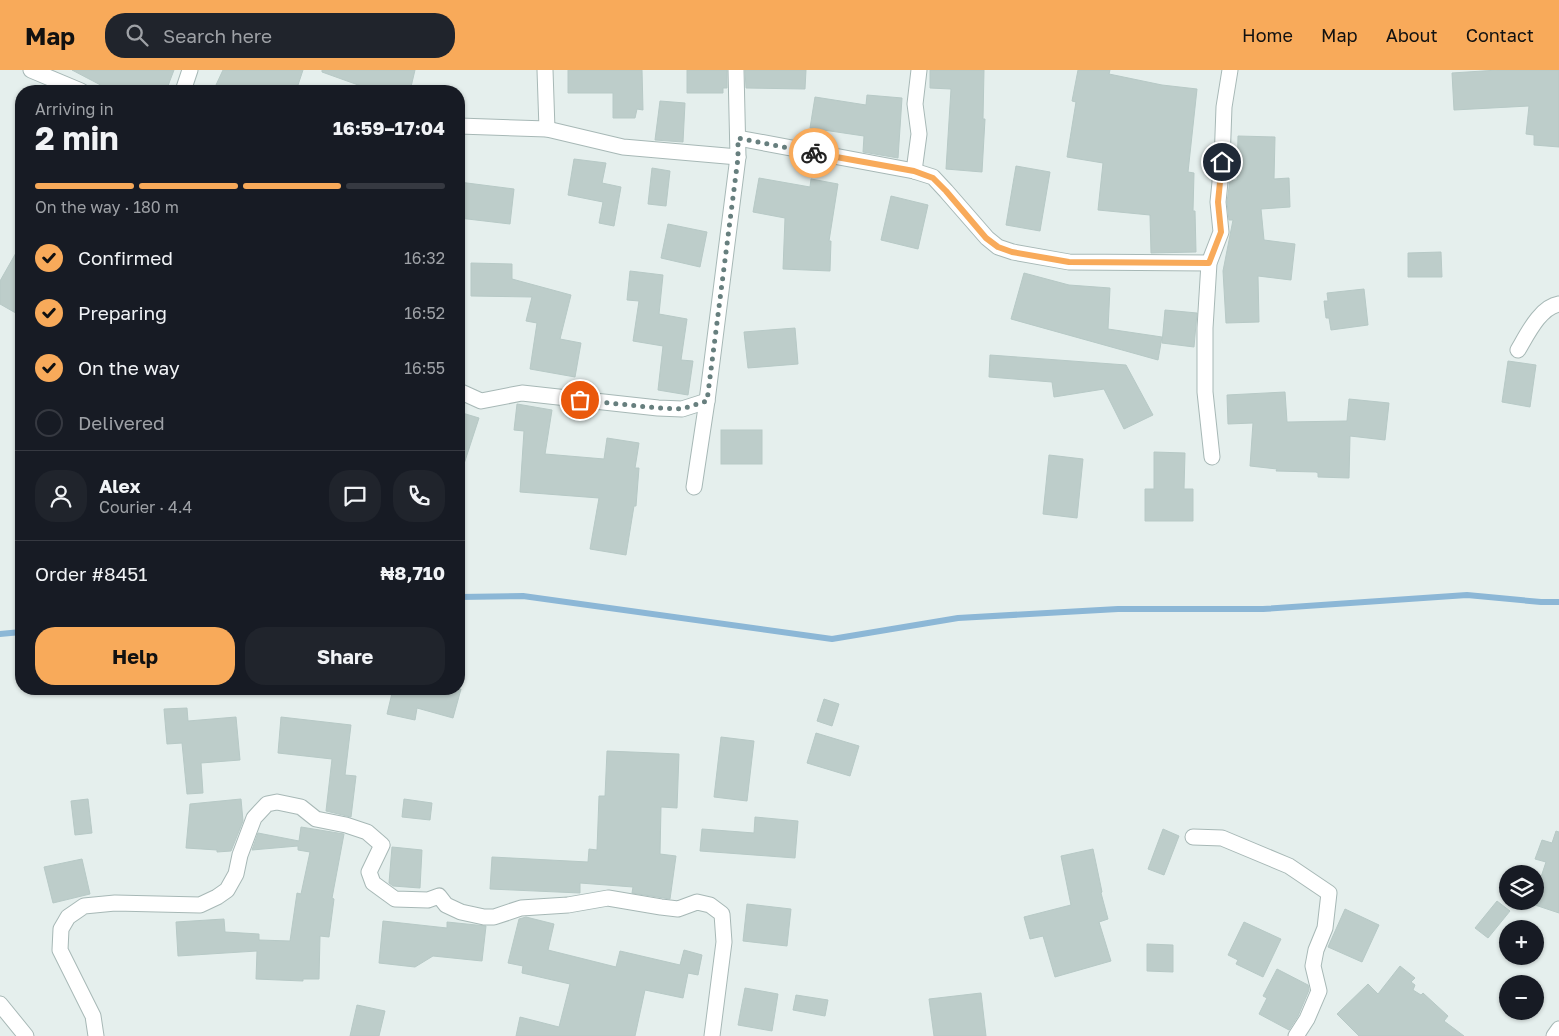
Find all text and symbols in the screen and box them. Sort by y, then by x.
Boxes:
search box [105,13,455,58]
text: Map [25,21,75,50]
icon: search [123,21,151,49]
text: Search here [163,24,272,47]
text: Home [1242,24,1293,46]
text: Map [1321,24,1358,46]
text: About [1386,24,1438,46]
text: Contact [1466,24,1534,46]
text: Arriving in [35,99,114,119]
text: 16:59–17:04 [333,116,445,139]
text: 2 min [35,119,119,157]
courier [789,128,839,178]
icon: bike [800,139,828,167]
pin [1201,141,1243,183]
icon: home [1208,148,1236,176]
text: On the way · 180 m [35,197,179,217]
icon: check [35,244,63,272]
text: Confirmed [78,246,173,269]
text: 16:32 [404,248,445,268]
icon: check [35,299,63,327]
text: Preparing [78,301,167,324]
text: 16:52 [404,303,445,323]
icon: check [35,354,63,382]
text: On the way [78,356,180,379]
text: 16:55 [404,358,445,378]
pin [559,379,601,421]
icon: bag [566,386,594,414]
text: Delivered [78,411,165,434]
button: person [35,470,87,522]
button: chat [329,470,381,522]
button: phone [393,470,445,522]
text: Alex [99,474,140,497]
text: Courier · 4.4 [99,497,192,517]
text: ₦8,710 [381,561,445,584]
text: Order #8451 [35,562,147,585]
button: Help [35,627,235,685]
button: Share [245,627,445,685]
map controls [1499,865,1544,1020]
button: layers [1499,865,1544,910]
button: + [1499,920,1544,965]
button: − [1499,975,1544,1020]

